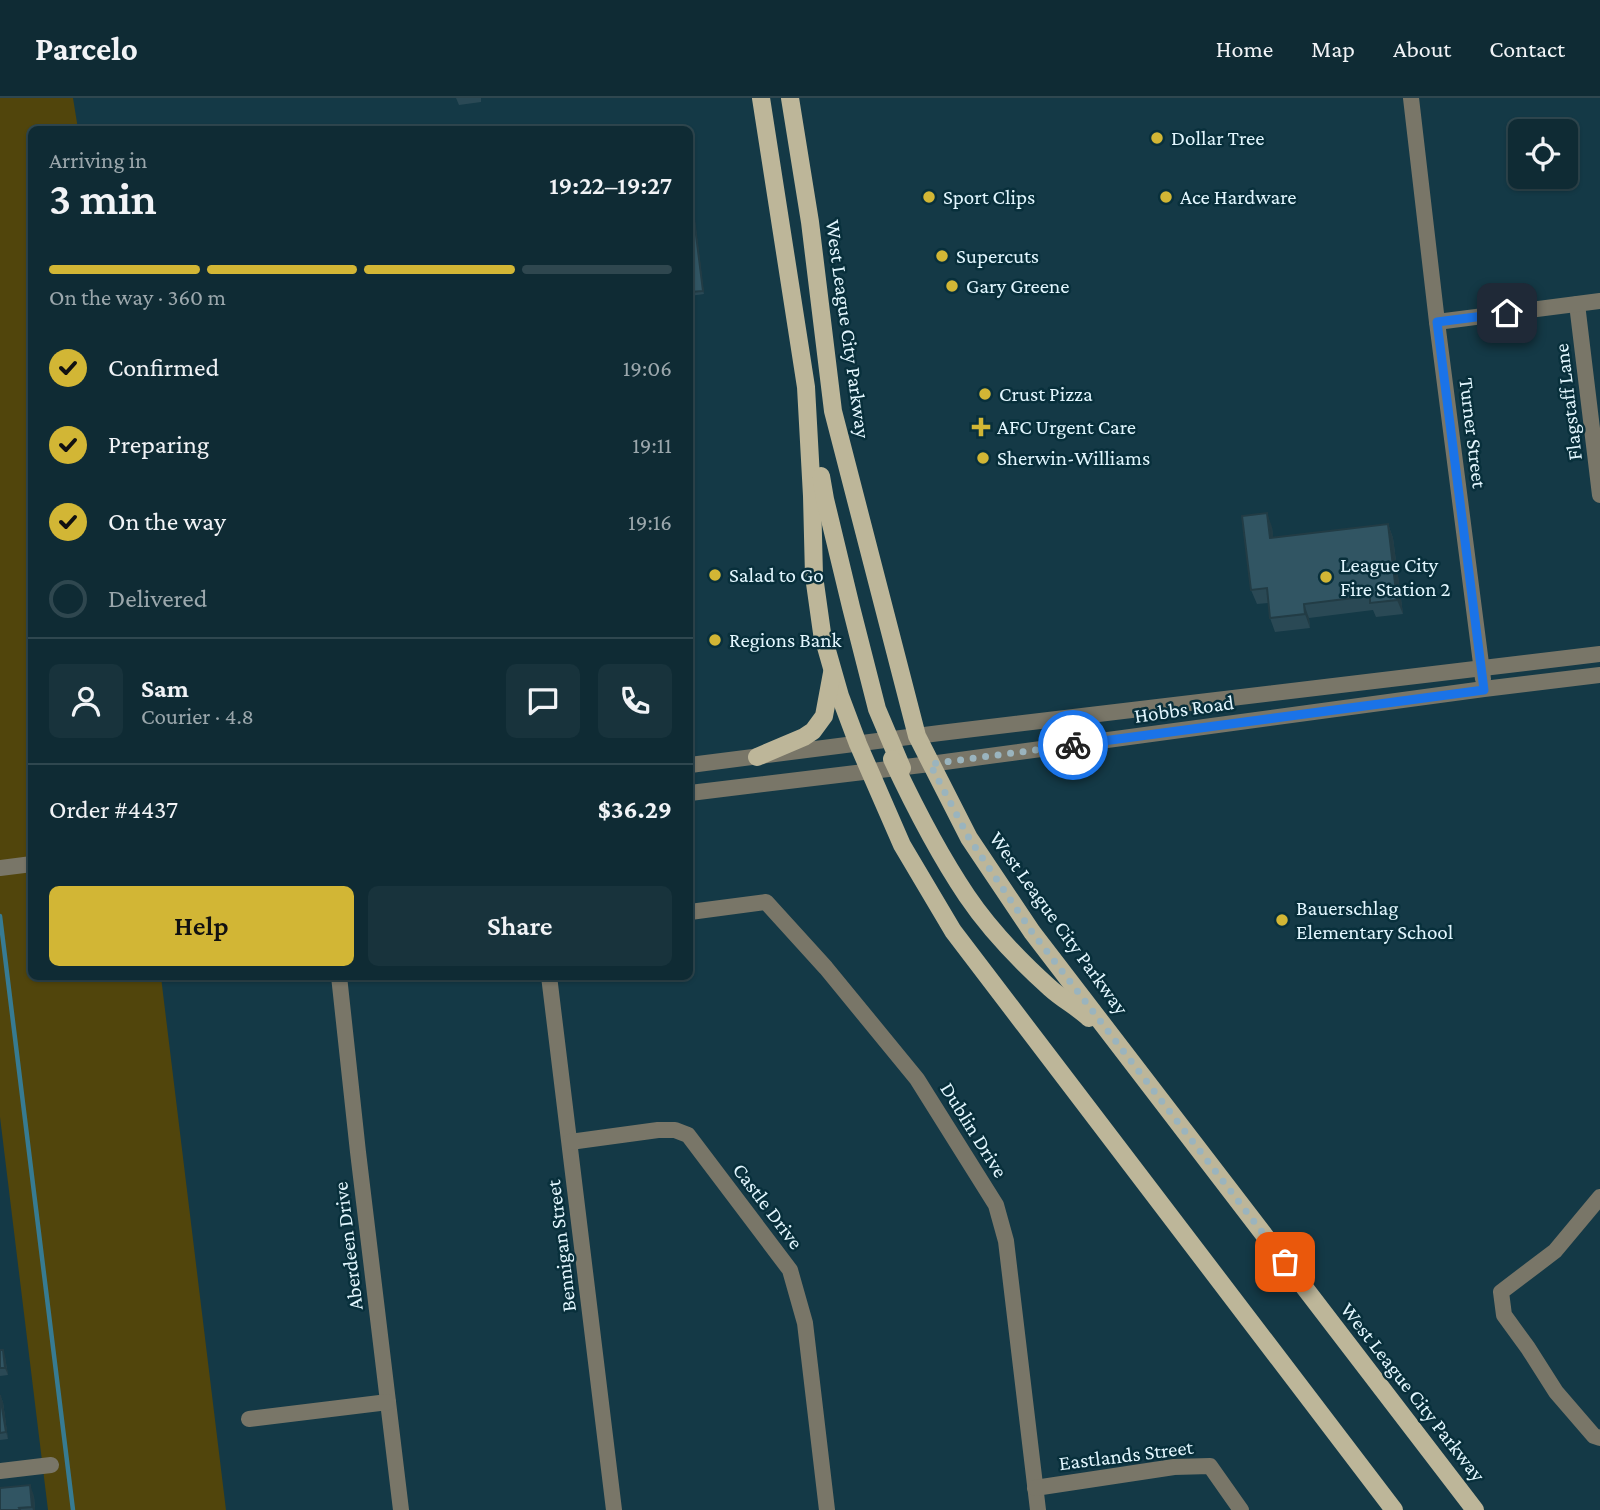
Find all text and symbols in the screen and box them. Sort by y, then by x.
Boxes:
text: Parcelo [35,30,138,67]
text: Home [1216,35,1273,62]
text: Map [1311,35,1355,62]
text: About [1393,35,1451,62]
text: Contact [1489,35,1565,62]
map controls [1508,119,1578,189]
button: locate [1508,119,1578,189]
place label: Dollar Tree [1171,126,1264,150]
marker: Dollar Tree [1149,130,1165,146]
text: Arriving in [49,147,147,173]
text: 19:22–19:27 [549,171,672,200]
text: 3 min [49,173,157,224]
place label: Sport Clips [943,185,1035,209]
place label: Ace Hardware [1180,185,1297,209]
marker: Sport Clips [921,189,937,205]
marker: Ace Hardware [1158,189,1174,205]
street label: West League City Parkway [821,218,875,440]
place label: Supercuts [956,244,1039,268]
marker: Supercuts [934,248,950,264]
place label: Gary Greene [966,274,1069,298]
marker: Gary Greene [944,278,960,294]
pin [1477,283,1537,343]
text: On the way · 360 m [49,284,226,310]
icon: home [1488,294,1526,332]
street label: Flagstaff Lane [1549,342,1587,462]
icon: check [49,349,87,387]
text: Confirmed [108,353,219,382]
text: 19:06 [623,355,672,381]
street label: Turner Street [1454,376,1492,491]
place label: Crust Pizza [999,382,1093,406]
marker: Crust Pizza [977,386,993,402]
place label: AFC Urgent Care [997,415,1136,439]
marker: AFC Urgent Care [971,417,991,437]
icon: check [49,426,87,464]
text: Preparing [108,430,209,459]
text: 19:11 [632,432,672,458]
place label: Sherwin-Williams [997,446,1150,470]
marker: Sherwin-Williams [975,450,991,466]
icon: check [49,503,87,541]
text: On the way [108,507,226,536]
text: 19:16 [628,509,672,535]
place label: League City Fire Station 2 [1340,553,1450,601]
place label: Salad to Go [729,563,824,587]
marker: Salad to Go [707,567,723,583]
marker: League City Fire Station 2 [1318,569,1334,585]
text: Delivered [108,584,207,613]
place label: Regions Bank [729,628,842,652]
marker: Regions Bank [707,632,723,648]
button: person [49,664,123,738]
button: chat [506,664,580,738]
button: phone [598,664,672,738]
text: Sam [141,674,189,703]
street label: Hobbs Road [1133,690,1235,728]
text: Courier · 4.8 [141,703,254,729]
courier [1038,710,1108,780]
icon: bike [1054,726,1092,764]
text: Order #4437 [49,795,178,824]
text: $36.29 [598,795,672,824]
street label: West League City Parkway [984,827,1134,1020]
button: Help [49,886,354,966]
button: Share [368,886,672,966]
place label: Bauerschlag Elementary School [1296,896,1453,944]
marker: Bauerschlag Elementary School [1274,912,1290,928]
street label: Dublin Drive [935,1078,1013,1182]
street label: Castle Drive [728,1158,808,1254]
street label: Bennigan Street [541,1178,581,1313]
street label: Aberdeen Drive [328,1180,368,1312]
pin [1255,1232,1315,1292]
icon: bag [1266,1243,1304,1281]
street label: West League City Parkway [1336,1298,1491,1487]
street label: Eastlands Street [1057,1435,1196,1475]

